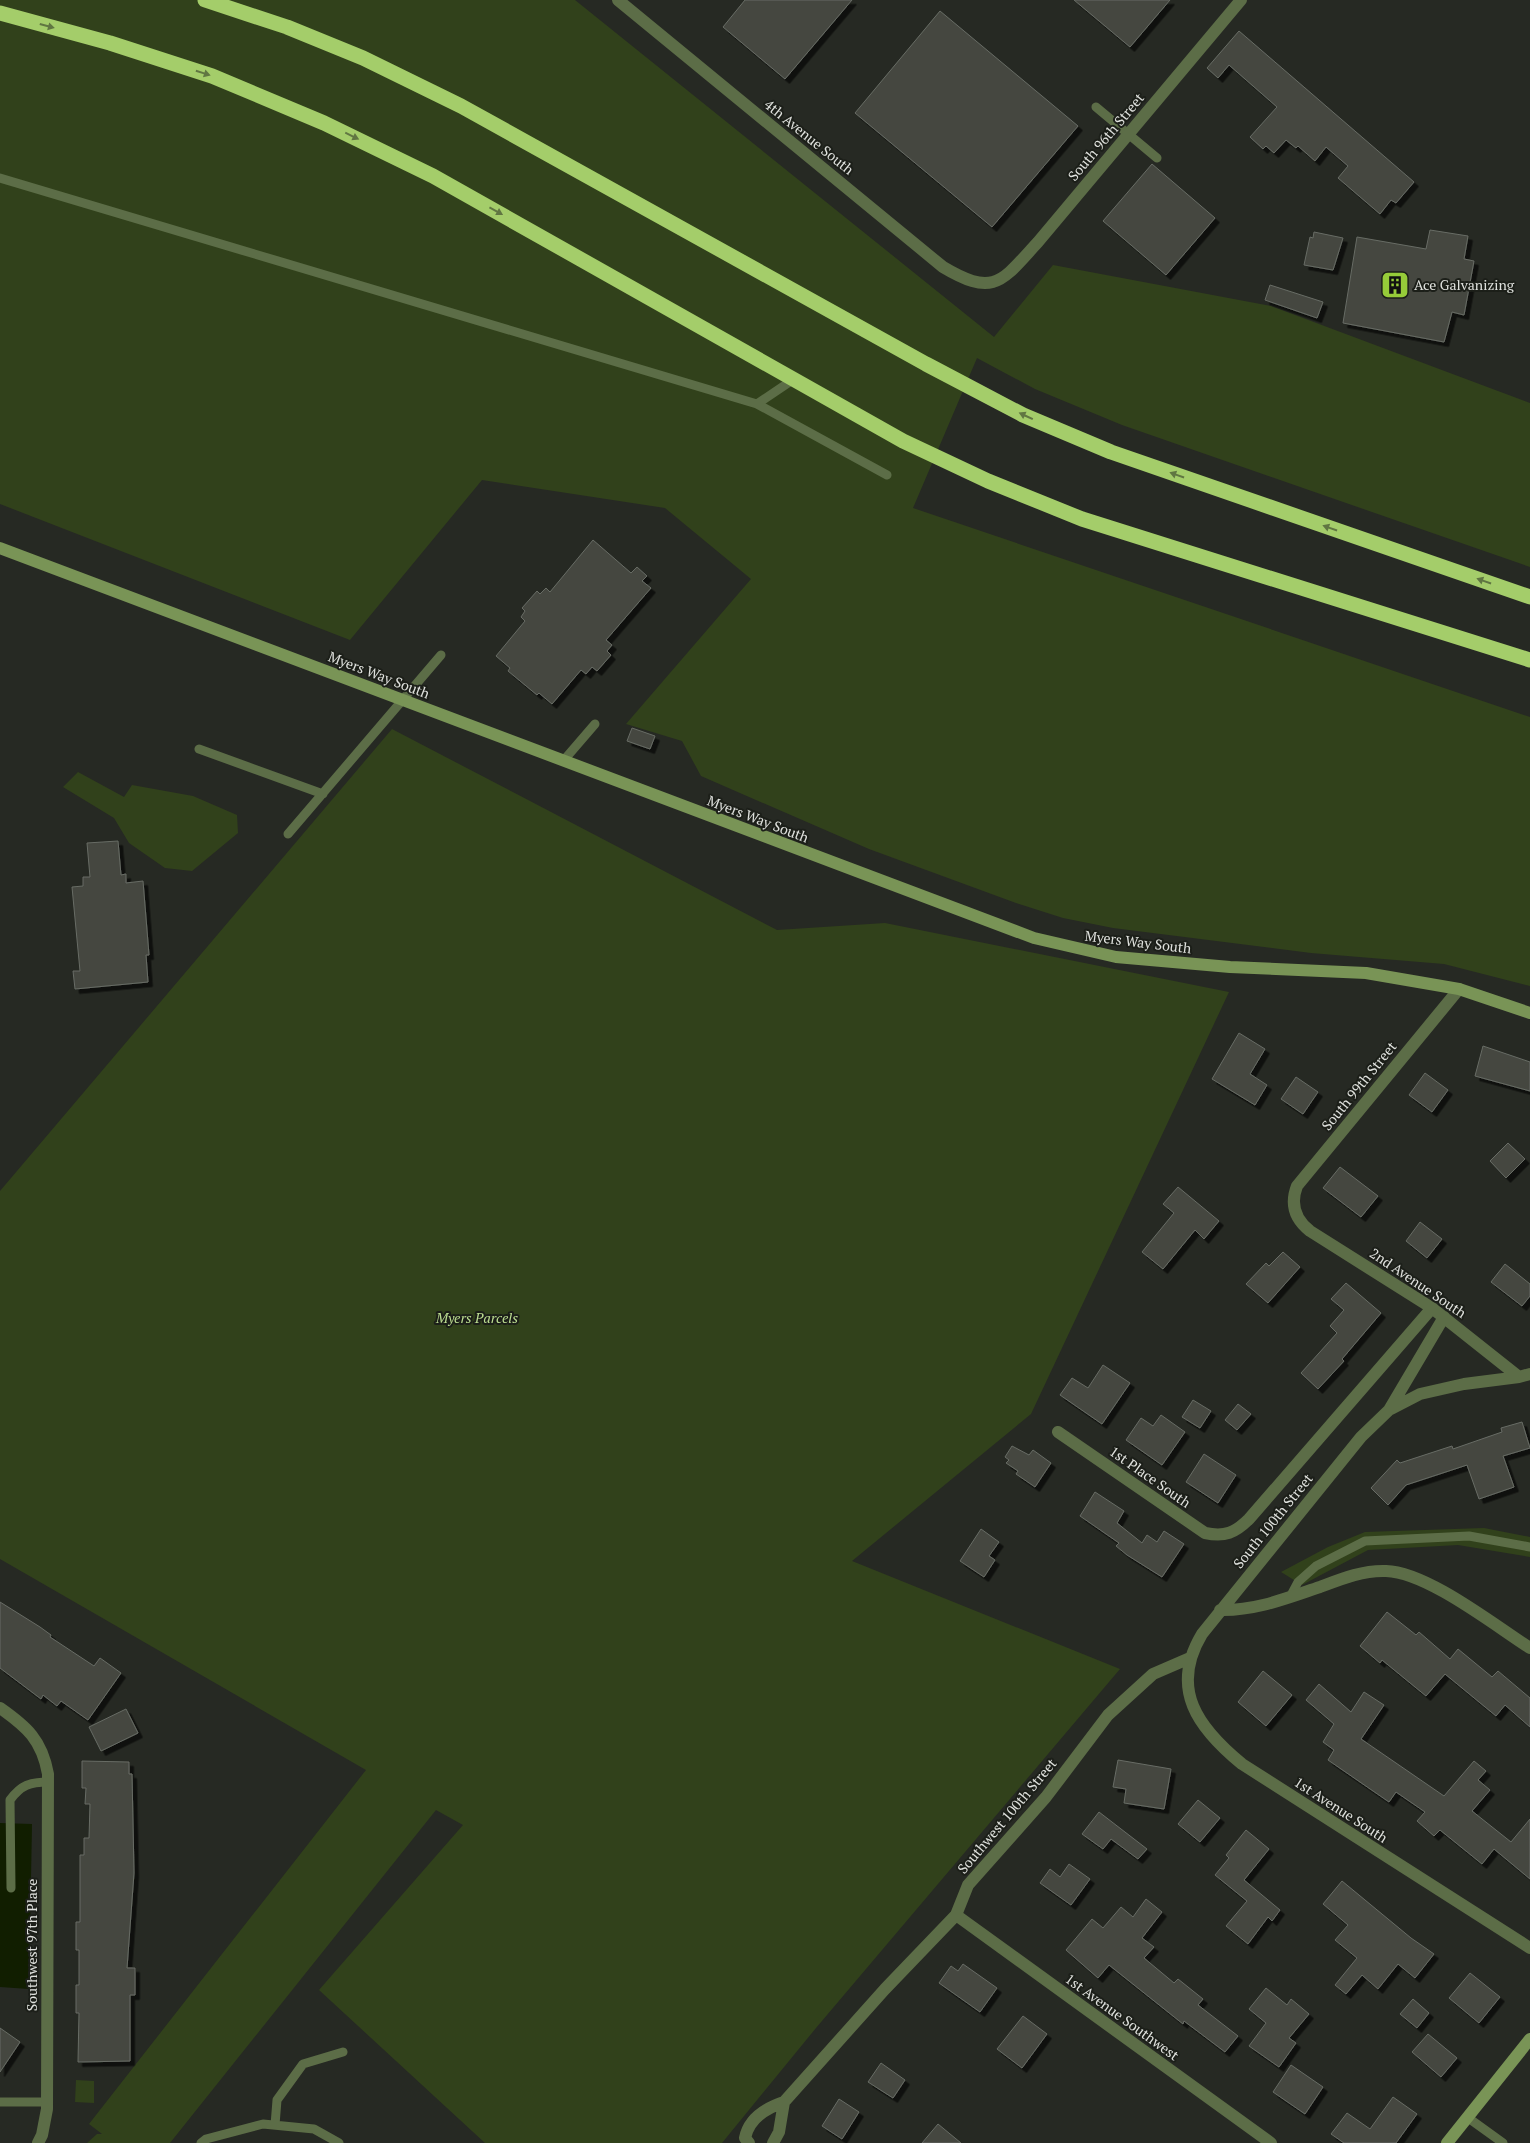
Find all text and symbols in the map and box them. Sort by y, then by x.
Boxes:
one-way arrow [39,22,55,30]
one-way arrow [195,69,210,77]
street label: South 96th Street [1063,88,1149,185]
street label: 4th Avenue South [761,95,858,179]
one-way arrow [345,132,359,140]
one-way arrow [490,207,503,216]
building icon: Ace Galvanizing [1380,270,1410,300]
place label: Ace Galvanizing [1414,275,1515,294]
one-way arrow [1019,411,1033,419]
one-way arrow [1169,471,1184,479]
one-way arrow [1323,524,1338,531]
one-way arrow [1476,577,1491,585]
street label: Myers Way South [326,646,433,703]
street label: Myers Way South [705,790,812,847]
street label: Myers Way South [1084,926,1192,957]
street label: South 99th Street [1317,1037,1401,1134]
street label: 2nd Avenue South [1366,1243,1470,1322]
park label: Myers Parcels [435,1308,518,1327]
street label: 1st Place South [1106,1442,1195,1512]
street label: South 100th Street [1229,1469,1317,1572]
street label: Southwest 100th Street [953,1753,1061,1877]
street label: 1st Avenue South [1291,1772,1392,1847]
street label: Southwest 97th Place [22,1879,41,2011]
street label: 1st Avenue Southwest [1062,1969,1184,2065]

